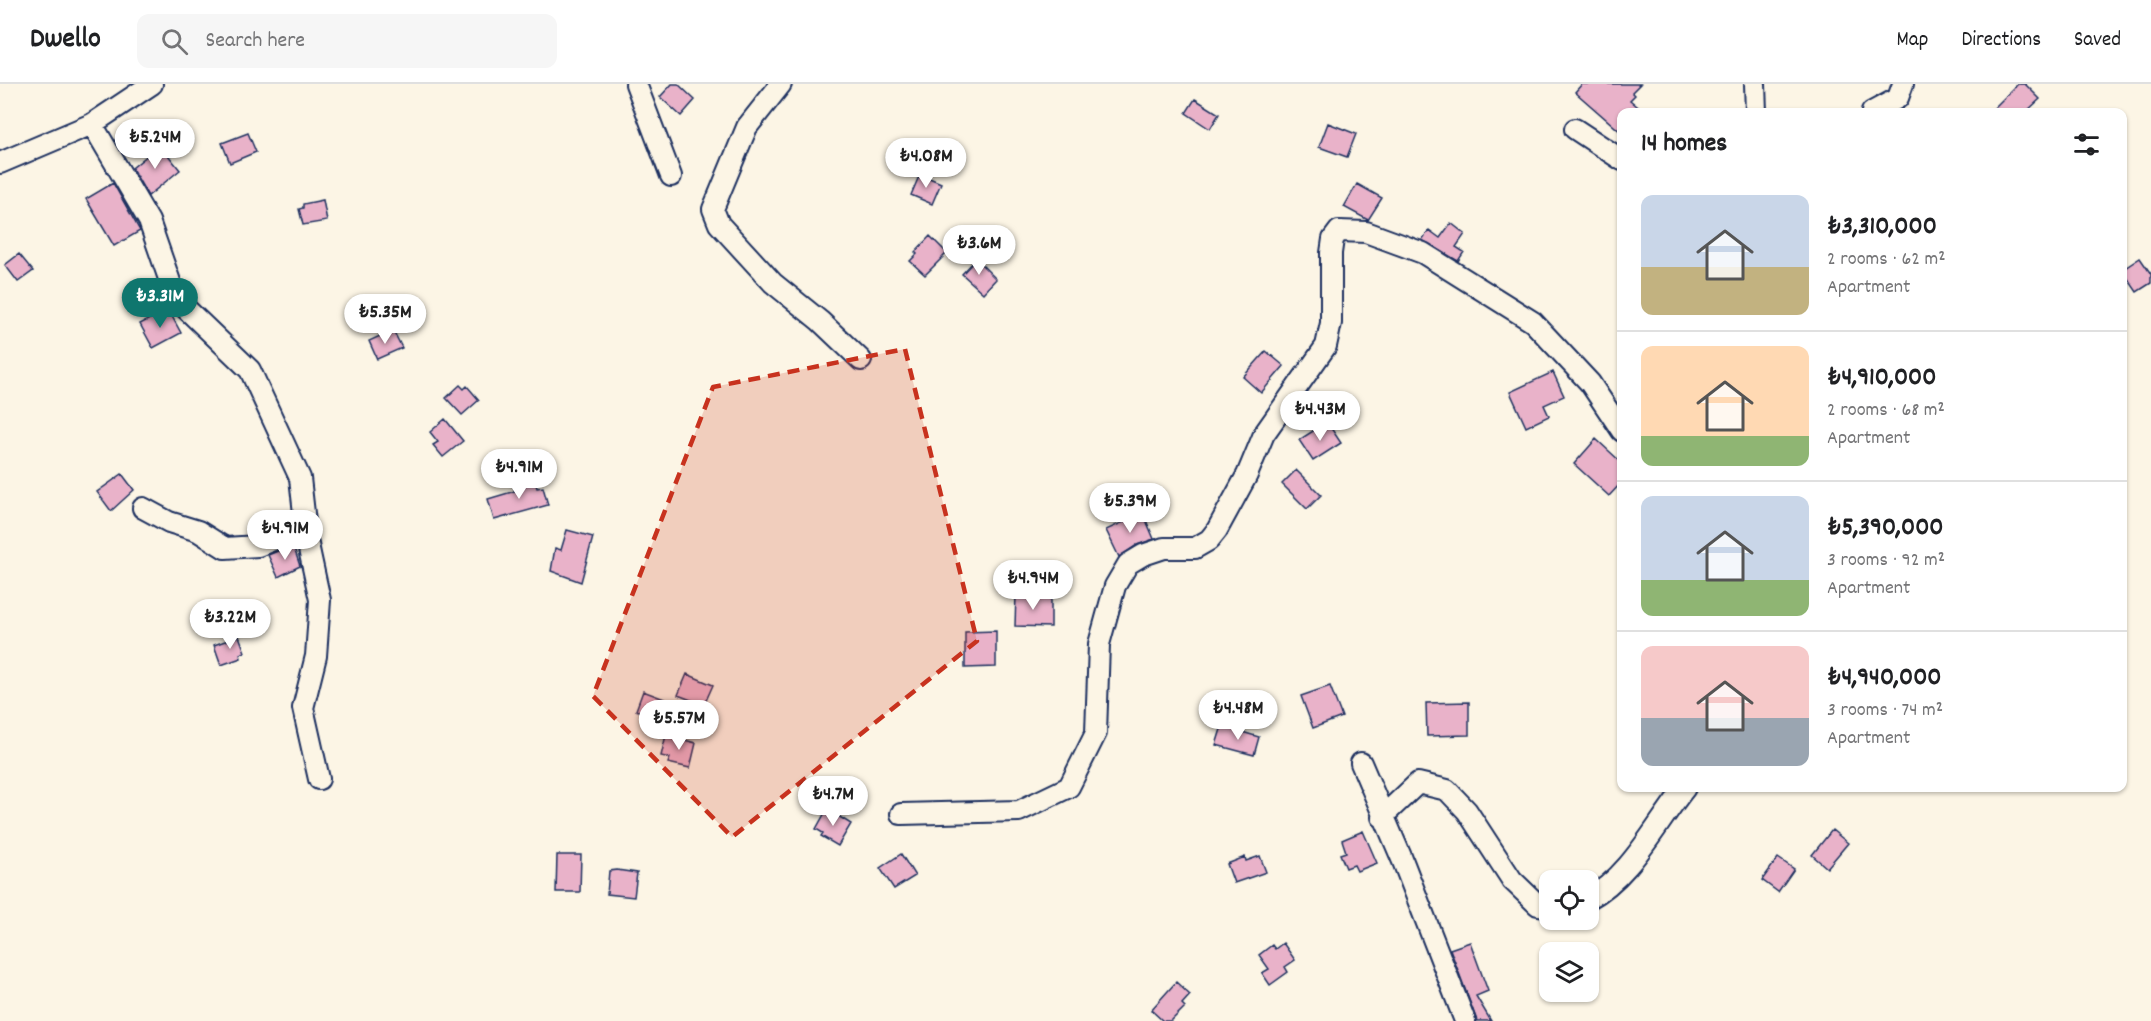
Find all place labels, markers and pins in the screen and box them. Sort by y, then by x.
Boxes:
pin: ₺5.24M [106,119,204,170]
pin: ₺4.08M [877,138,975,189]
pin: ₺3.6M [937,225,1021,276]
pin: ₺3.31M [111,278,209,329]
pin: ₺5.35M [336,294,434,345]
pin: ₺4.43M [1271,391,1369,442]
pin: ₺4.91M [470,449,568,500]
pin: ₺5.39M [1081,483,1179,534]
pin: ₺4.91M [236,510,334,561]
pin: ₺4.94M [984,560,1082,611]
pin: ₺3.22M [181,599,279,650]
pin: ₺4.48M [1189,690,1287,741]
pin: ₺5.57M [630,700,728,751]
pin: ₺4.7M [791,776,875,827]

